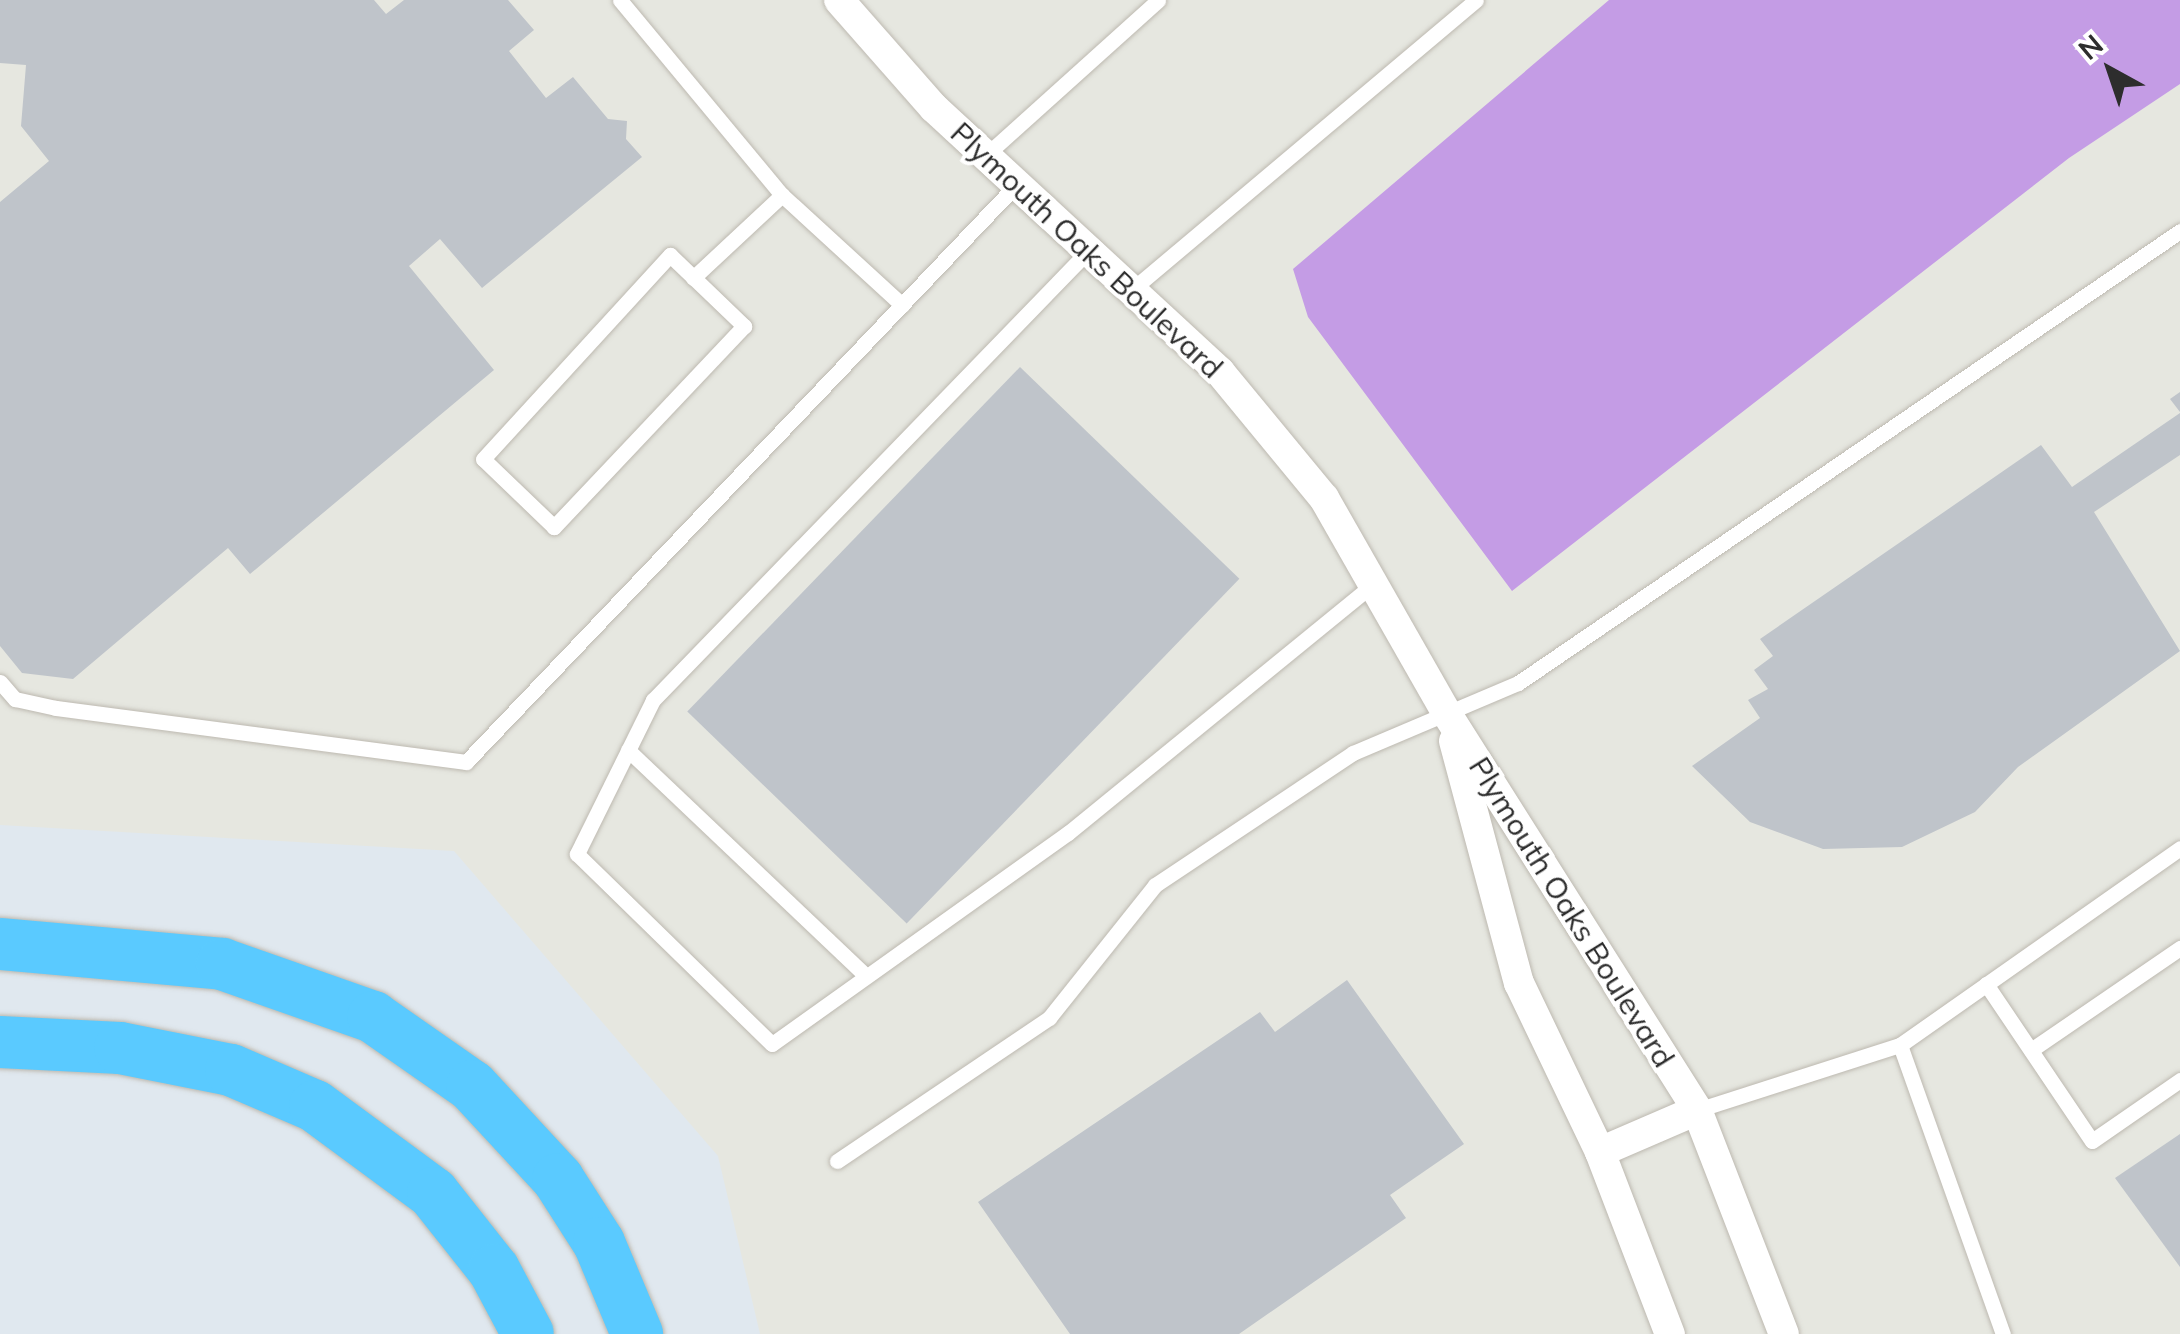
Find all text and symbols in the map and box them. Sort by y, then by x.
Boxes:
north arrow [2060,20,2160,120]
text: N [2071,26,2110,67]
street label: Plymouth Oaks Boulevard [944,114,1230,386]
street label: Plymouth Oaks Boulevard [1462,750,1682,1074]

